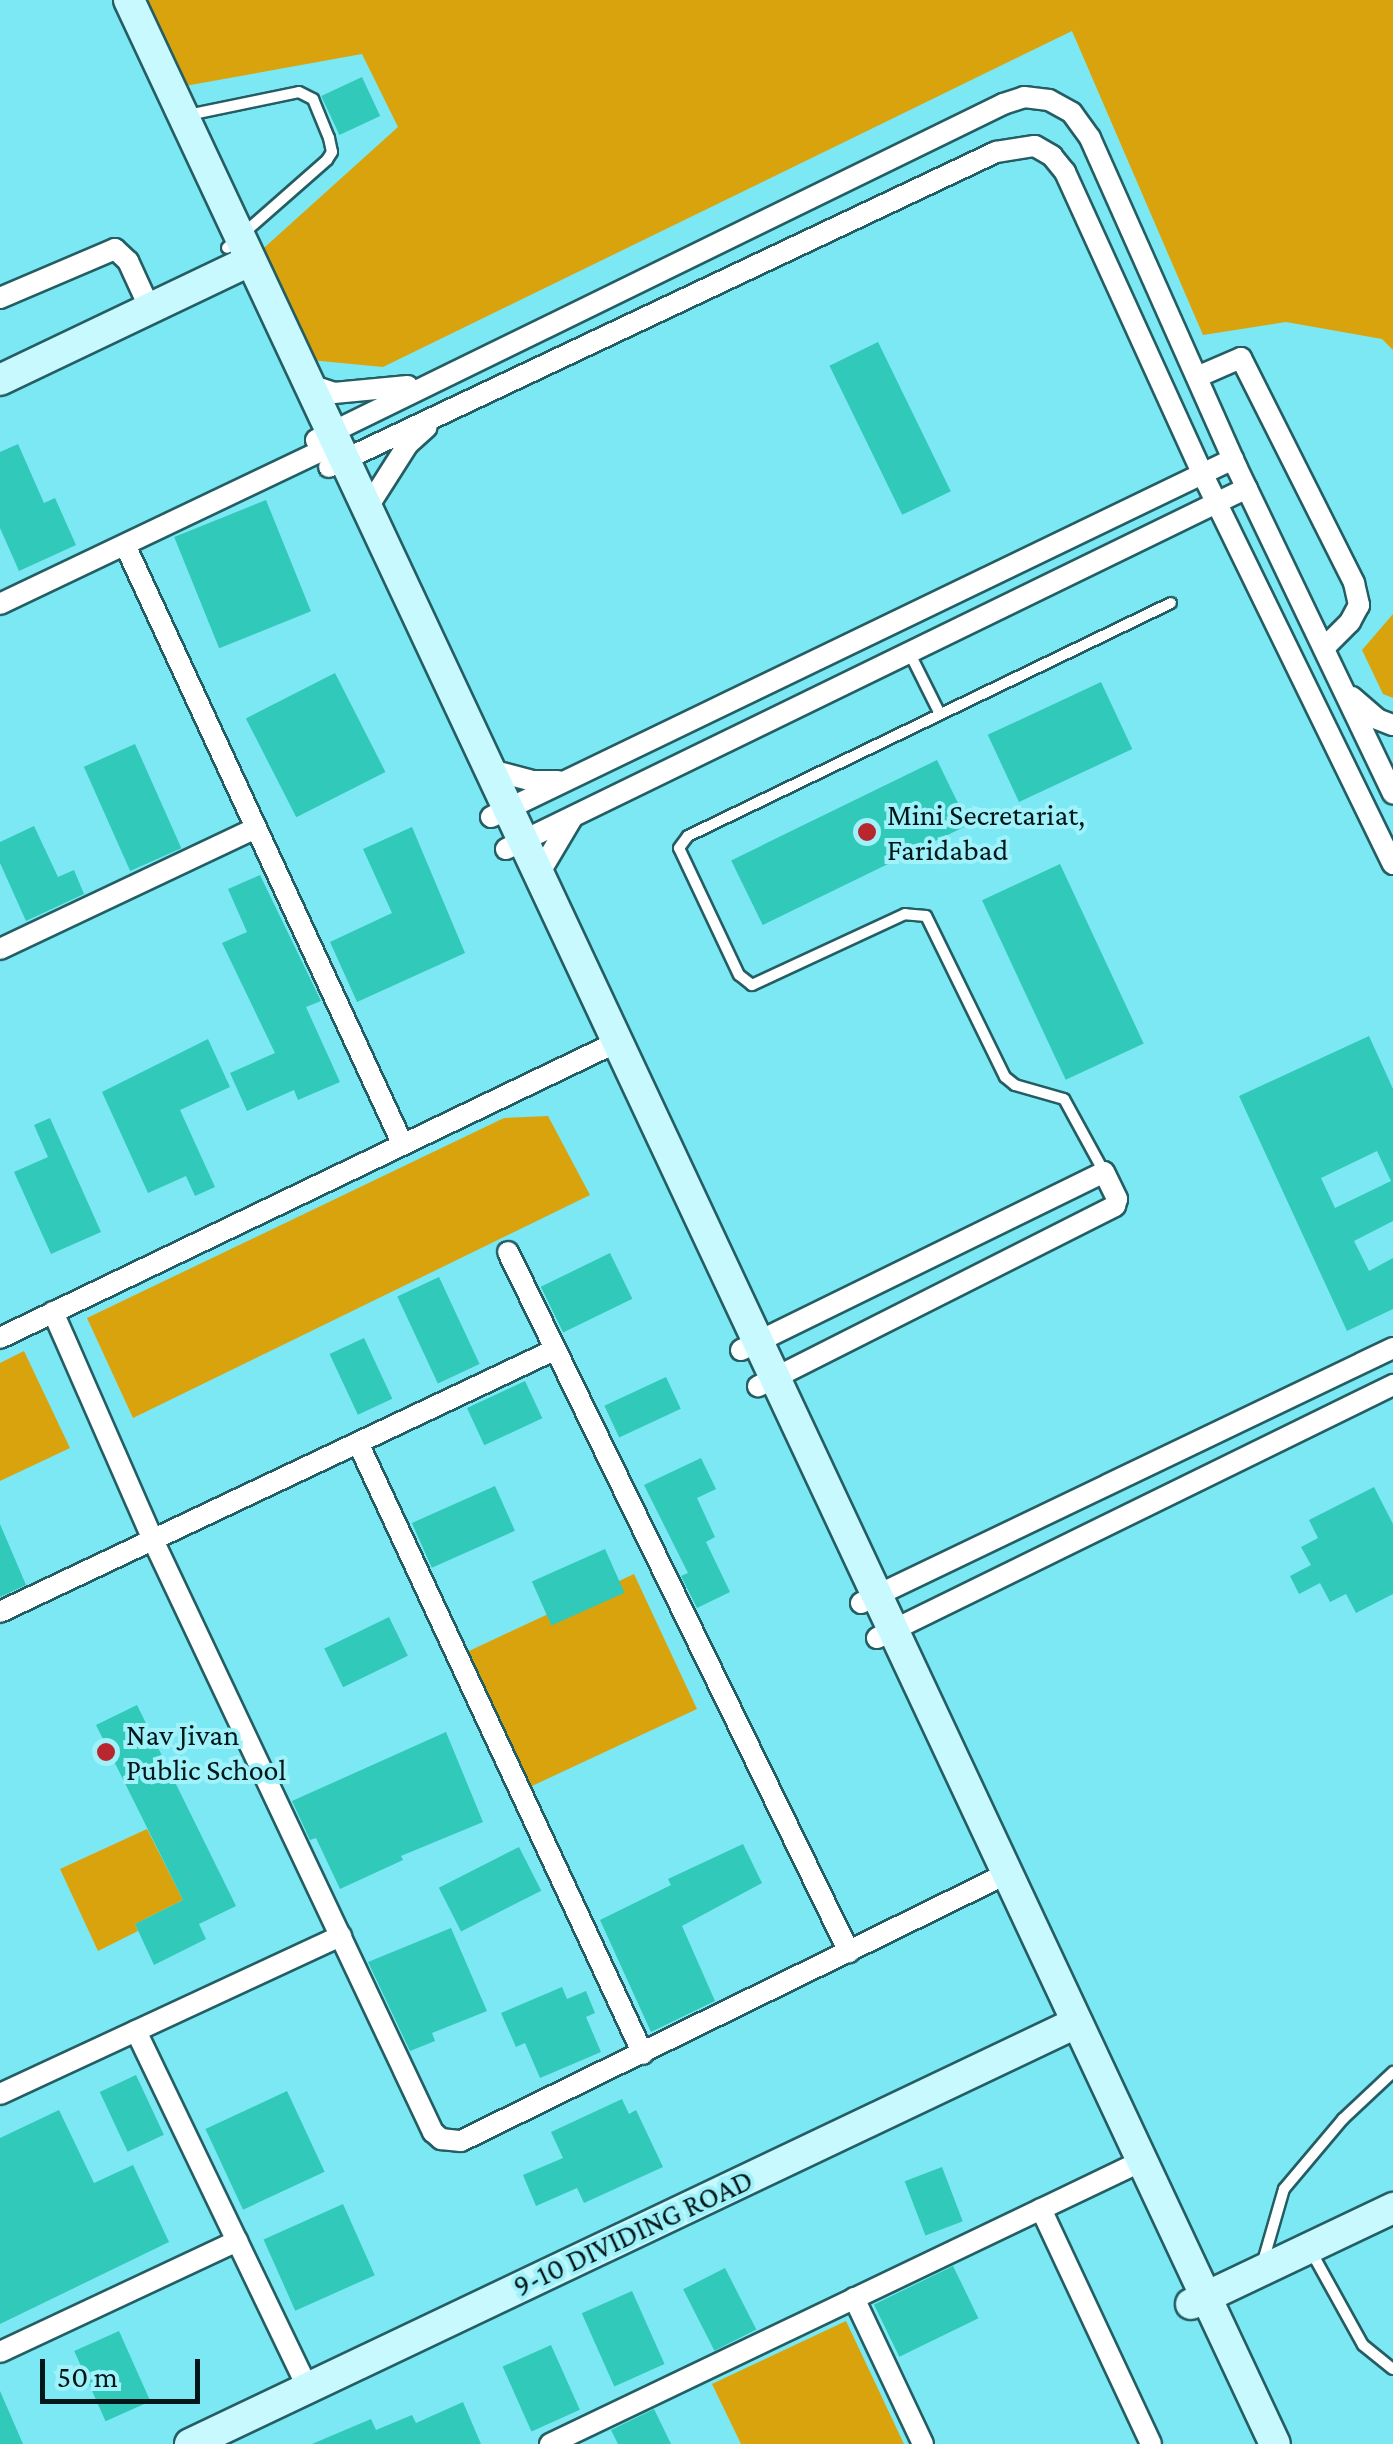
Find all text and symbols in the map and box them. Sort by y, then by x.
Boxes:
place label: Mini Secretariat, Faridabad [887,797,1085,868]
marker: Mini Secretariat, Faridabad [856,821,878,843]
place label: Nav Jivan Public School [126,1717,286,1788]
marker: Nav Jivan Public School [95,1741,117,1763]
street label: 9-10 DIVIDING ROAD [507,2162,759,2304]
scale bar [45,2339,205,2401]
text: 50 m [57,2360,118,2393]

